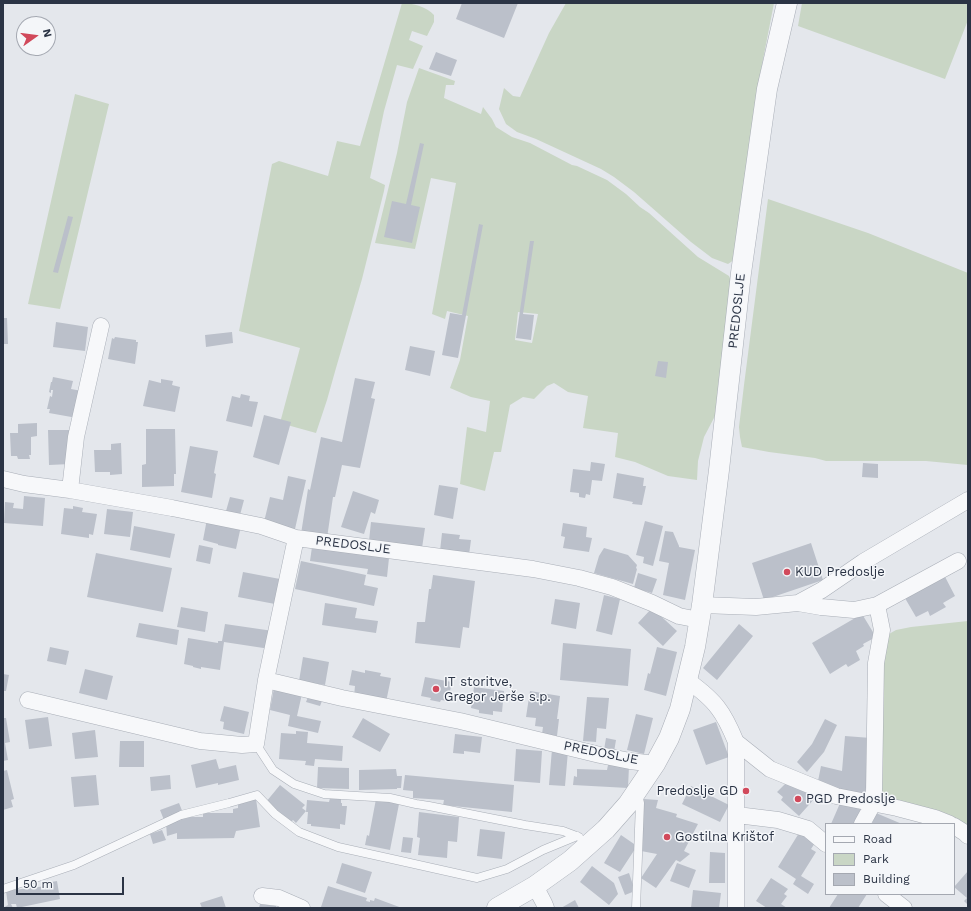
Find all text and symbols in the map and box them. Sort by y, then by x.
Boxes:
north arrow [16,16,56,56]
text: N [40,28,54,39]
street label: PREDOSLJE [725,273,749,349]
street label: PREDOSLJE [314,533,392,557]
place label: KUD Predoslje [795,564,885,580]
marker: KUD Predoslje [782,567,792,577]
place label: IT storitve, Gregor Jerše s.p. [444,674,551,705]
marker: IT storitve, Gregor Jerše s.p. [431,684,441,694]
street label: PREDOSLJE [562,738,640,768]
place label: Predoslje GD [657,783,738,799]
marker: Predoslje GD [741,786,751,796]
place label: PGD Predoslje [806,791,895,807]
marker: PGD Predoslje [793,794,803,804]
legend [825,823,955,895]
place label: Gostilna Krištof [675,829,774,845]
marker: Gostilna Krištof [662,832,672,842]
text: Road [863,832,892,846]
text: Park [863,852,889,866]
scale bar [18,869,126,895]
text: Building [863,872,910,886]
text: 50 m [23,877,53,891]

